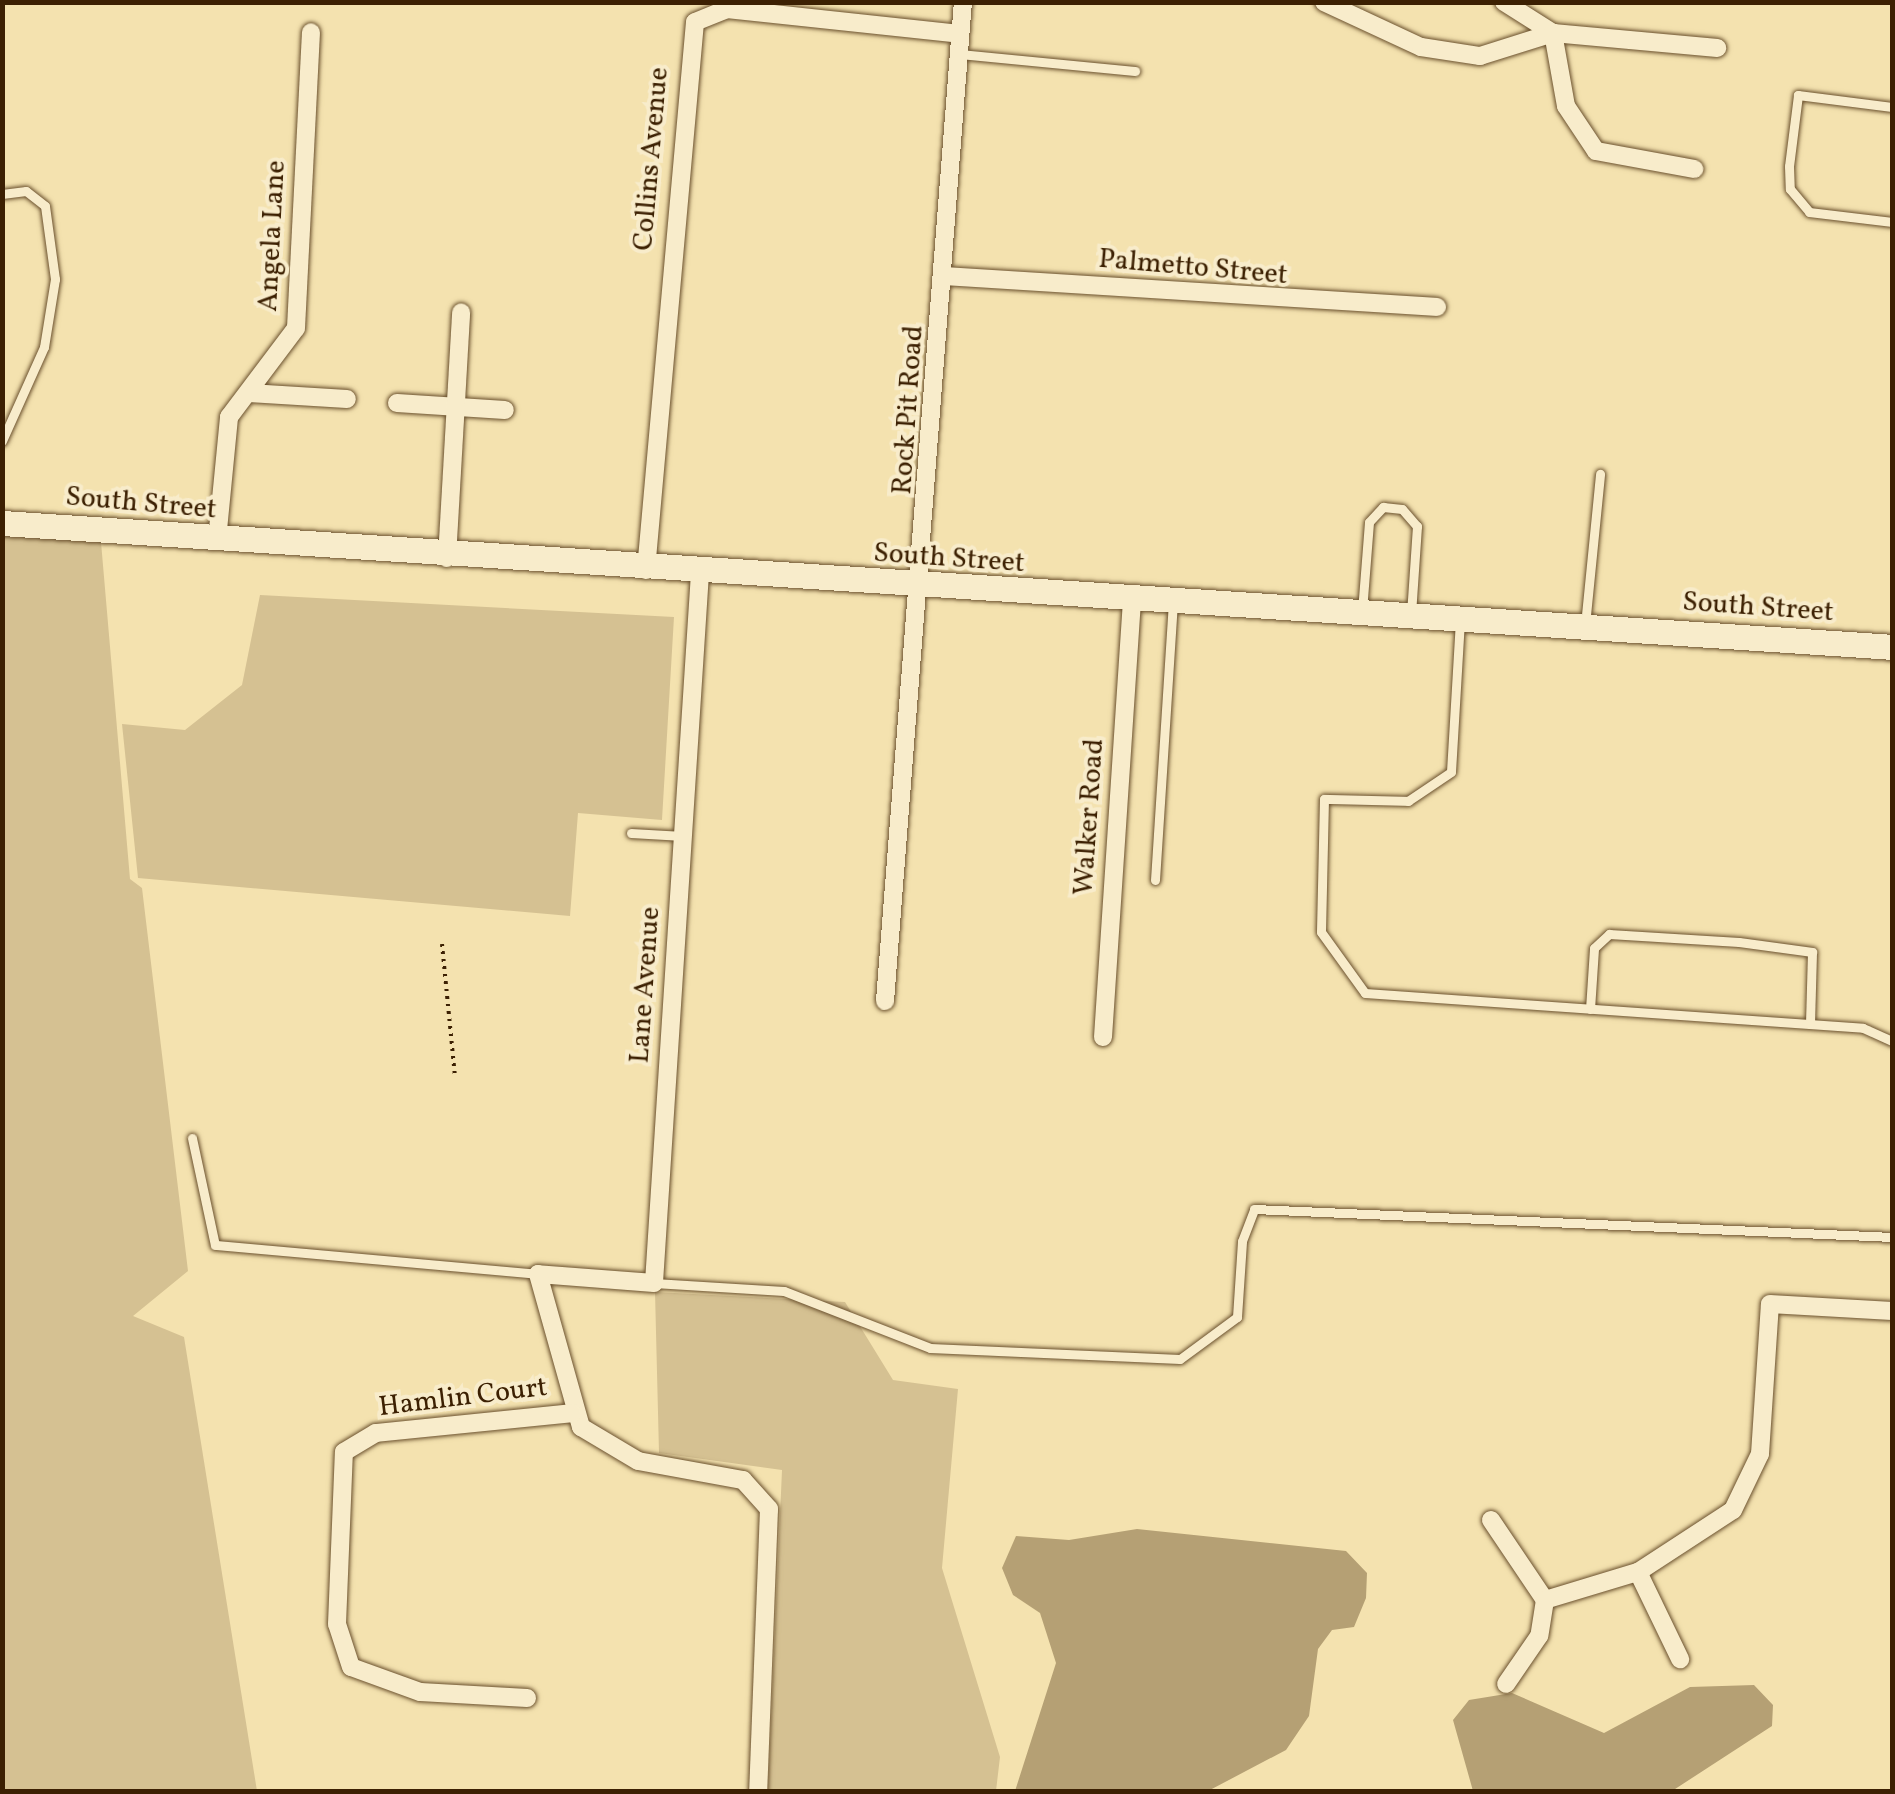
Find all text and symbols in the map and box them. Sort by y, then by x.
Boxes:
street label: Collins Avenue [627,66,677,252]
street label: Angela Lane [252,159,294,313]
street label: Palmetto Street [1097,243,1289,293]
street label: Rock Pit Road [886,324,932,496]
street label: South Street [64,481,218,527]
street label: South Street [872,537,1026,581]
street label: South Street [1681,586,1835,630]
street label: Walker Road [1068,737,1112,897]
street label: Lane Avenue [624,906,668,1064]
street label: Hamlin Court [377,1371,549,1425]

